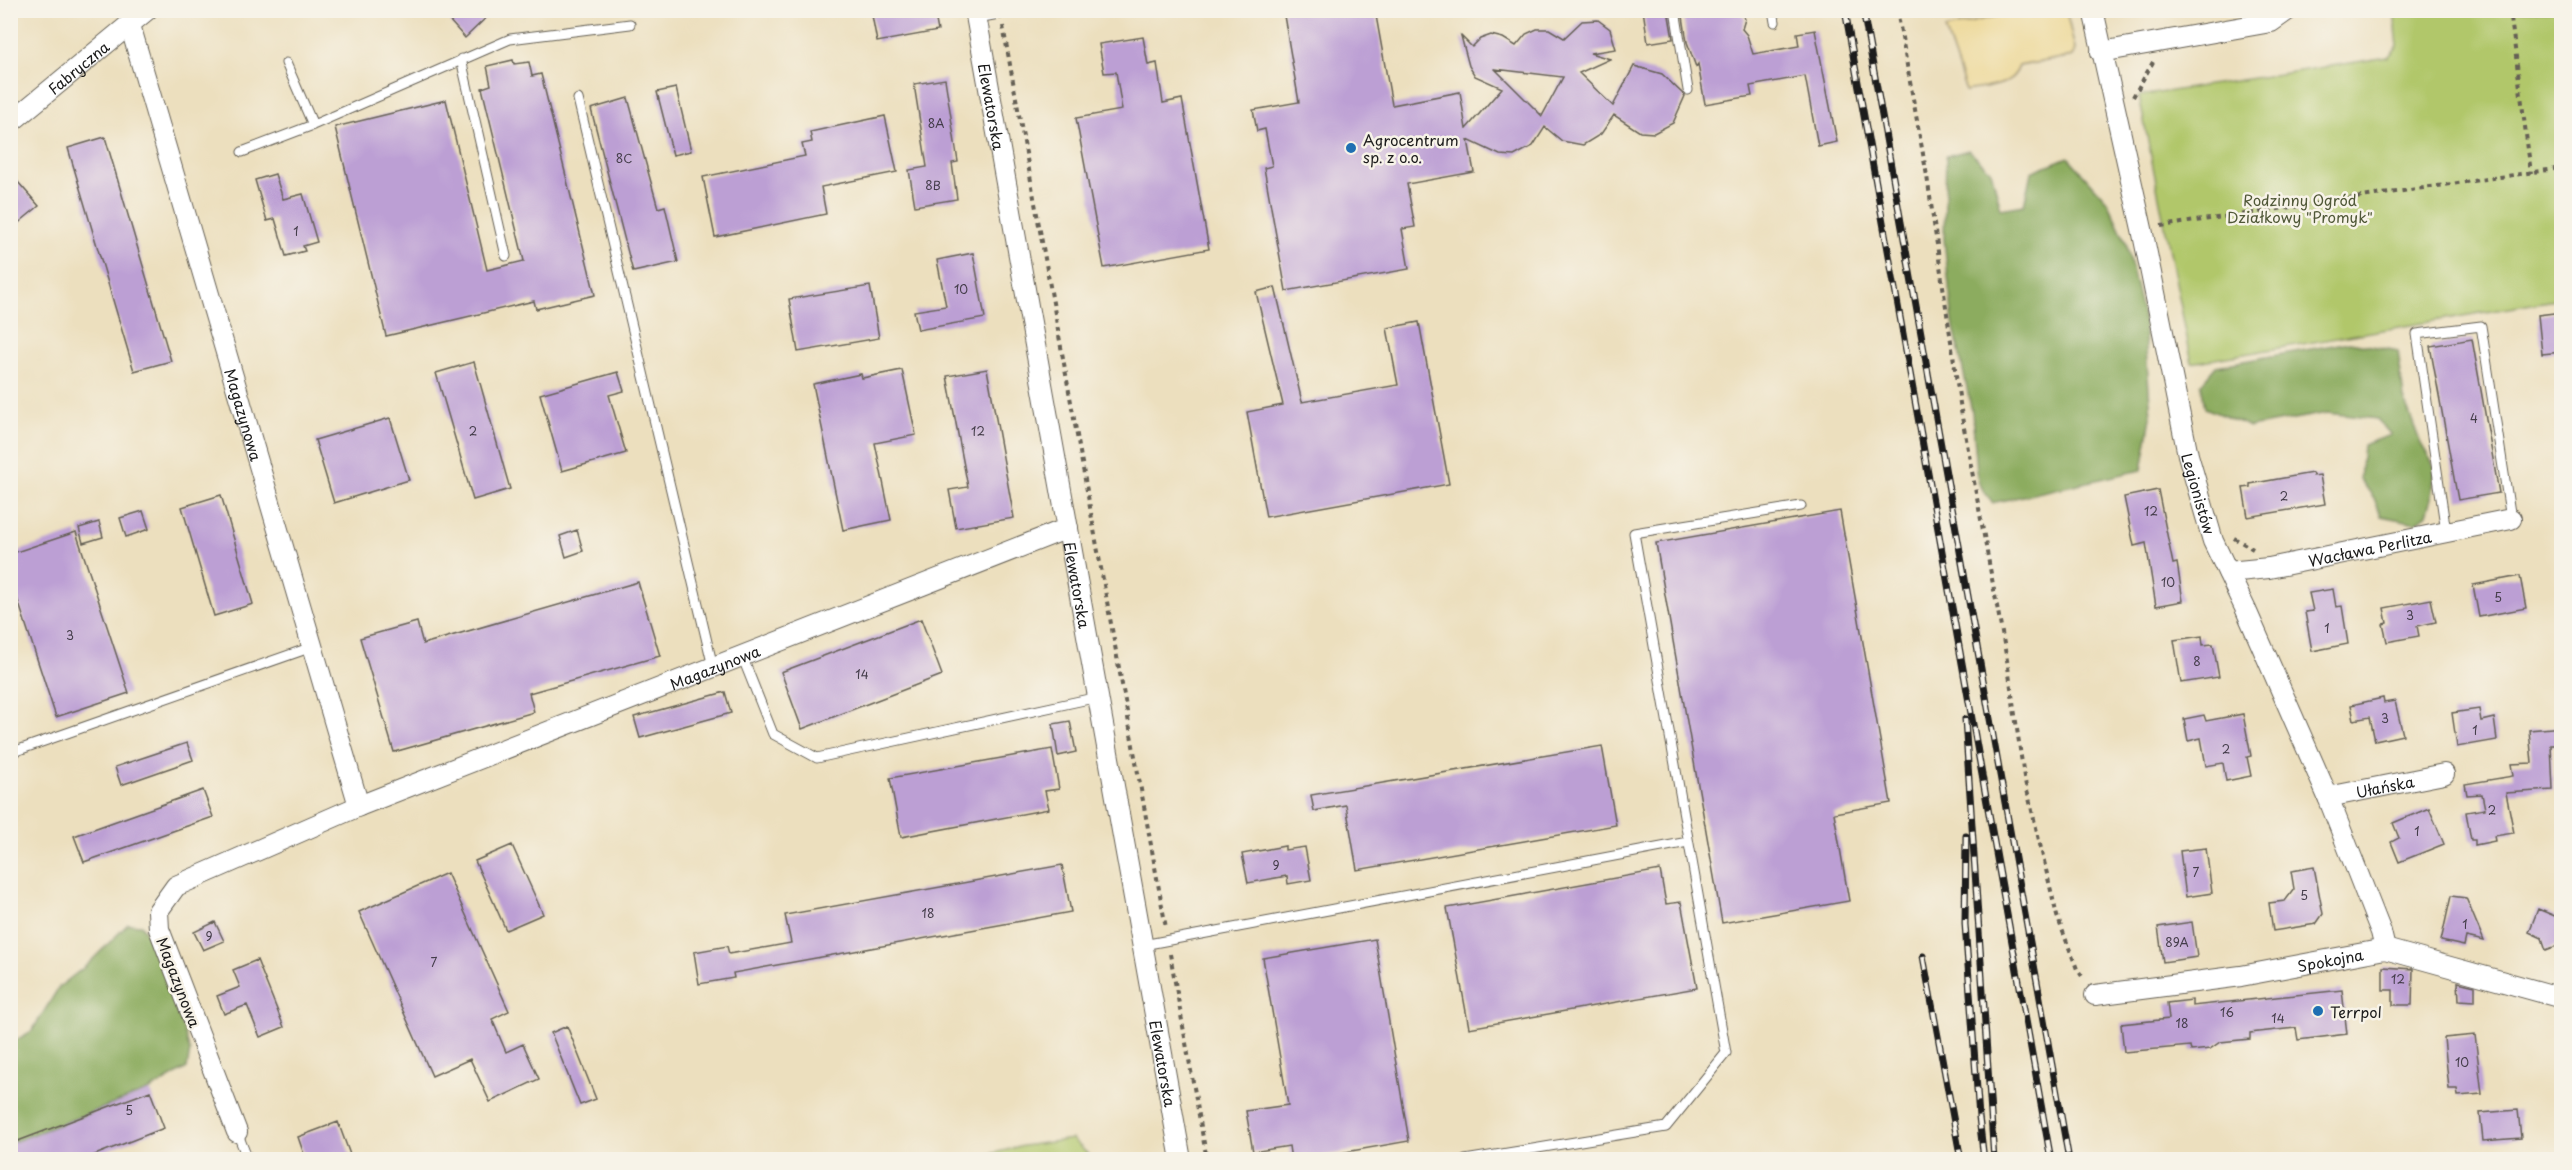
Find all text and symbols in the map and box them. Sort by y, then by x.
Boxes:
street label: Fabryczna [42,34,114,99]
street label: Elewatorska [973,61,1011,152]
house number: 8A [928,114,944,132]
place label: Agrocentrum sp. z o.o. [1363,128,1459,168]
marker: Agrocentrum sp. z o.o. [1344,141,1358,155]
house number: 8C [616,149,632,167]
house number: 8B [925,176,941,194]
park label: Rodzinny Ogród Działkowy "Promyk" [2227,188,2373,228]
house number: 1 [293,222,299,240]
house number: 10 [954,280,968,298]
street label: Magazynowa [220,366,269,464]
house number: 4 [2470,409,2478,427]
house number: 2 [469,422,477,440]
house number: 12 [971,422,985,440]
street label: Legionistów [2176,450,2222,537]
house number: 2 [2280,487,2288,505]
house number: 12 [2144,502,2158,520]
street label: Wacława Perlitza [2306,524,2434,571]
street label: Elewatorska [1059,540,1097,631]
house number: 10 [2161,573,2175,591]
house number: 5 [2494,588,2502,606]
house number: 3 [2406,606,2414,624]
house number: 1 [2324,619,2330,637]
house number: 3 [66,626,74,644]
street label: Magazynowa [666,638,764,695]
house number: 8 [2193,652,2201,670]
house number: 14 [855,665,869,683]
house number: 3 [2381,709,2389,727]
house number: 1 [2472,721,2478,739]
house number: 2 [2222,740,2230,758]
street label: Ułańska [2354,769,2417,803]
house number: 2 [2488,801,2496,819]
house number: 1 [2414,822,2420,840]
house number: 9 [1272,856,1280,874]
house number: 7 [2193,863,2200,881]
house number: 5 [2300,886,2308,904]
house number: 18 [922,904,934,922]
house number: 1 [2462,915,2468,933]
house number: 9 [205,927,213,945]
street label: Magazynowa [151,933,207,1031]
house number: 89A [2165,933,2189,951]
street label: Spokojna [2295,942,2366,977]
house number: 7 [431,953,438,971]
house number: 12 [2391,970,2405,988]
place label: Terrpol [2330,1000,2382,1023]
house number: 16 [2220,1003,2234,1021]
marker: Terrpol [2311,1004,2325,1018]
house number: 14 [2271,1009,2285,1027]
house number: 18 [2176,1014,2188,1032]
street label: Elewatorska [1145,1018,1183,1109]
house number: 10 [2455,1053,2469,1071]
house number: 5 [125,1101,133,1119]

